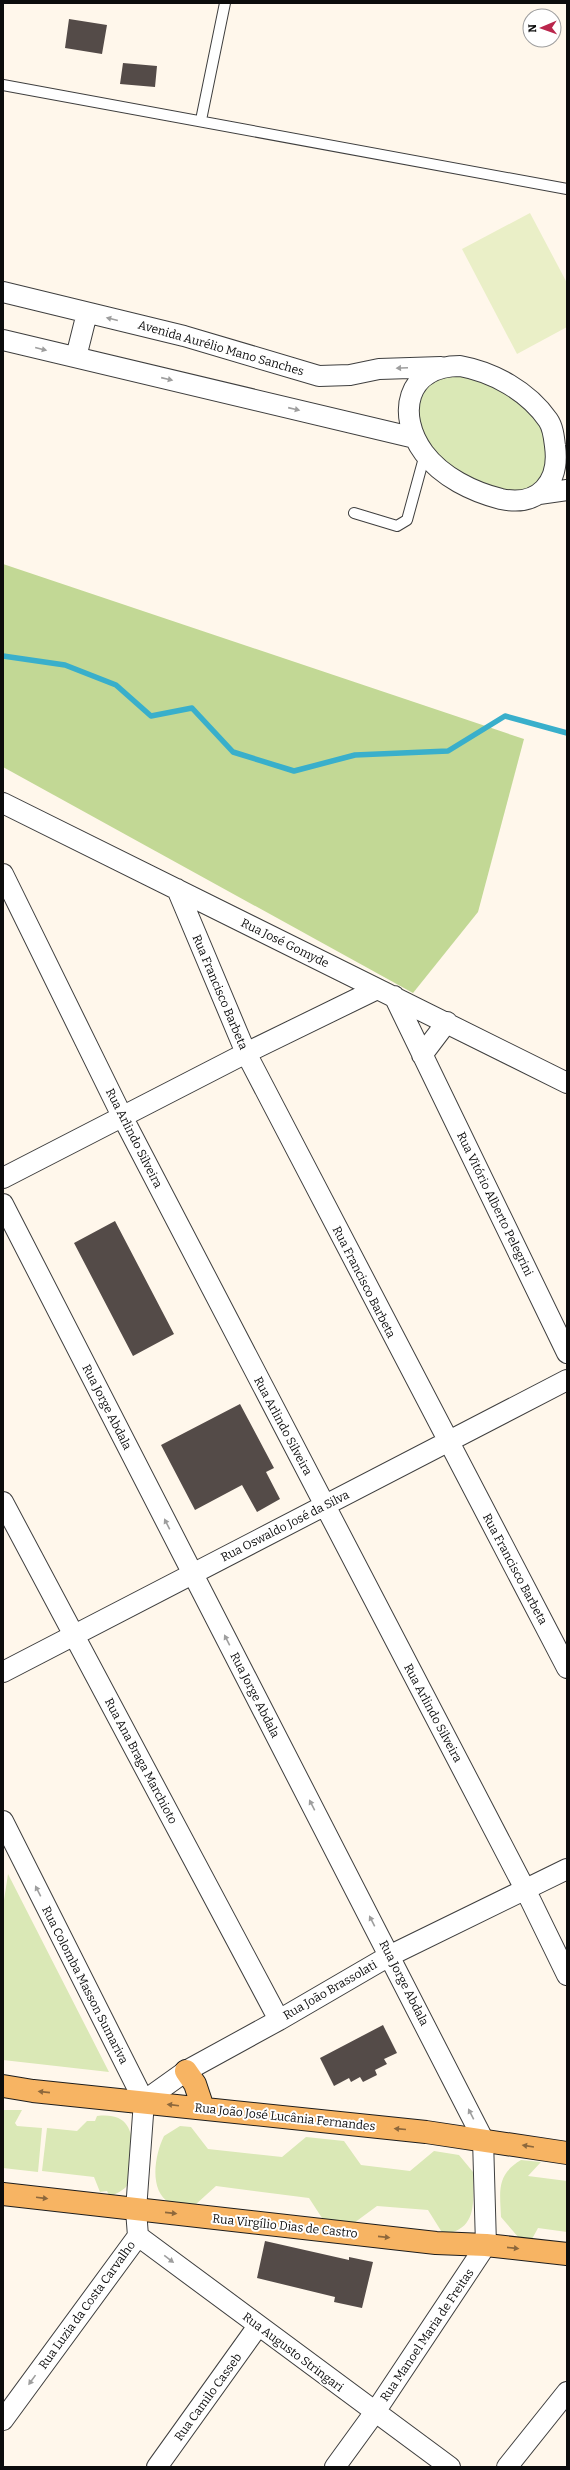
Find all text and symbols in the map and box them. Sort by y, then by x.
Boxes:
north arrow [522,8,562,48]
text: N [526,23,539,33]
one-way arrow [106,315,119,321]
street label: Avenida Aurélio Mano Sanches [136,318,306,378]
one-way arrow [35,346,47,352]
one-way arrow [395,365,408,371]
one-way arrow [162,376,174,382]
one-way arrow [288,406,300,412]
street label: Rua José Gomyde [239,916,331,970]
street label: Rua Francisco Barbeta [189,932,251,1052]
street label: Rua Arlindo Silveira [103,1086,165,1191]
street label: Rua Vitório Alberto Pelegrini [454,1130,536,1279]
street label: Rua Francisco Barbeta [330,1224,399,1341]
street label: Rua Jorge Abdala [79,1362,135,1452]
street label: Rua Arlindo Silveira [251,1374,315,1478]
street label: Rua Oswaldo José da Silva [219,1487,352,1564]
street label: Rua Francisco Barbeta [480,1511,550,1627]
one-way arrow [164,1519,171,1530]
one-way arrow [224,1634,230,1646]
street label: Rua Jorge Abdala [227,1650,283,1740]
street label: Rua Arlindo Silveira [401,1661,465,1765]
street label: Rua Ana Braga Marchioto [102,1696,180,1826]
one-way arrow [309,1800,315,1811]
one-way arrow [35,1886,41,1897]
street label: Rua Colomba Masson Sumariva [39,1904,131,2067]
one-way arrow [368,1915,375,1927]
street label: Rua Jorge Abdala [376,1938,432,2028]
street label: Rua João Brassolati [281,1957,380,2023]
one-way arrow [38,2089,50,2096]
street label: Rua João José Lucânia Fernandes [194,2101,376,2133]
one-way arrow [167,2102,179,2108]
one-way arrow [467,2108,474,2120]
one-way arrow [394,2126,406,2133]
one-way arrow [522,2143,535,2149]
one-way arrow [36,2195,48,2201]
one-way arrow [165,2210,177,2217]
street label: Rua Virgílio Dias de Castro [212,2211,358,2241]
one-way arrow [377,2234,390,2240]
street label: Rua Luzia da Costa Carvalho [36,2238,138,2372]
one-way arrow [507,2245,519,2252]
one-way arrow [164,2255,174,2263]
street label: Rua Manoel Maria de Freitas [377,2266,477,2404]
street label: Rua Augusto Stringari [240,2310,347,2395]
street label: Rua Camilo Casseb [171,2350,245,2444]
one-way arrow [28,2375,36,2386]

